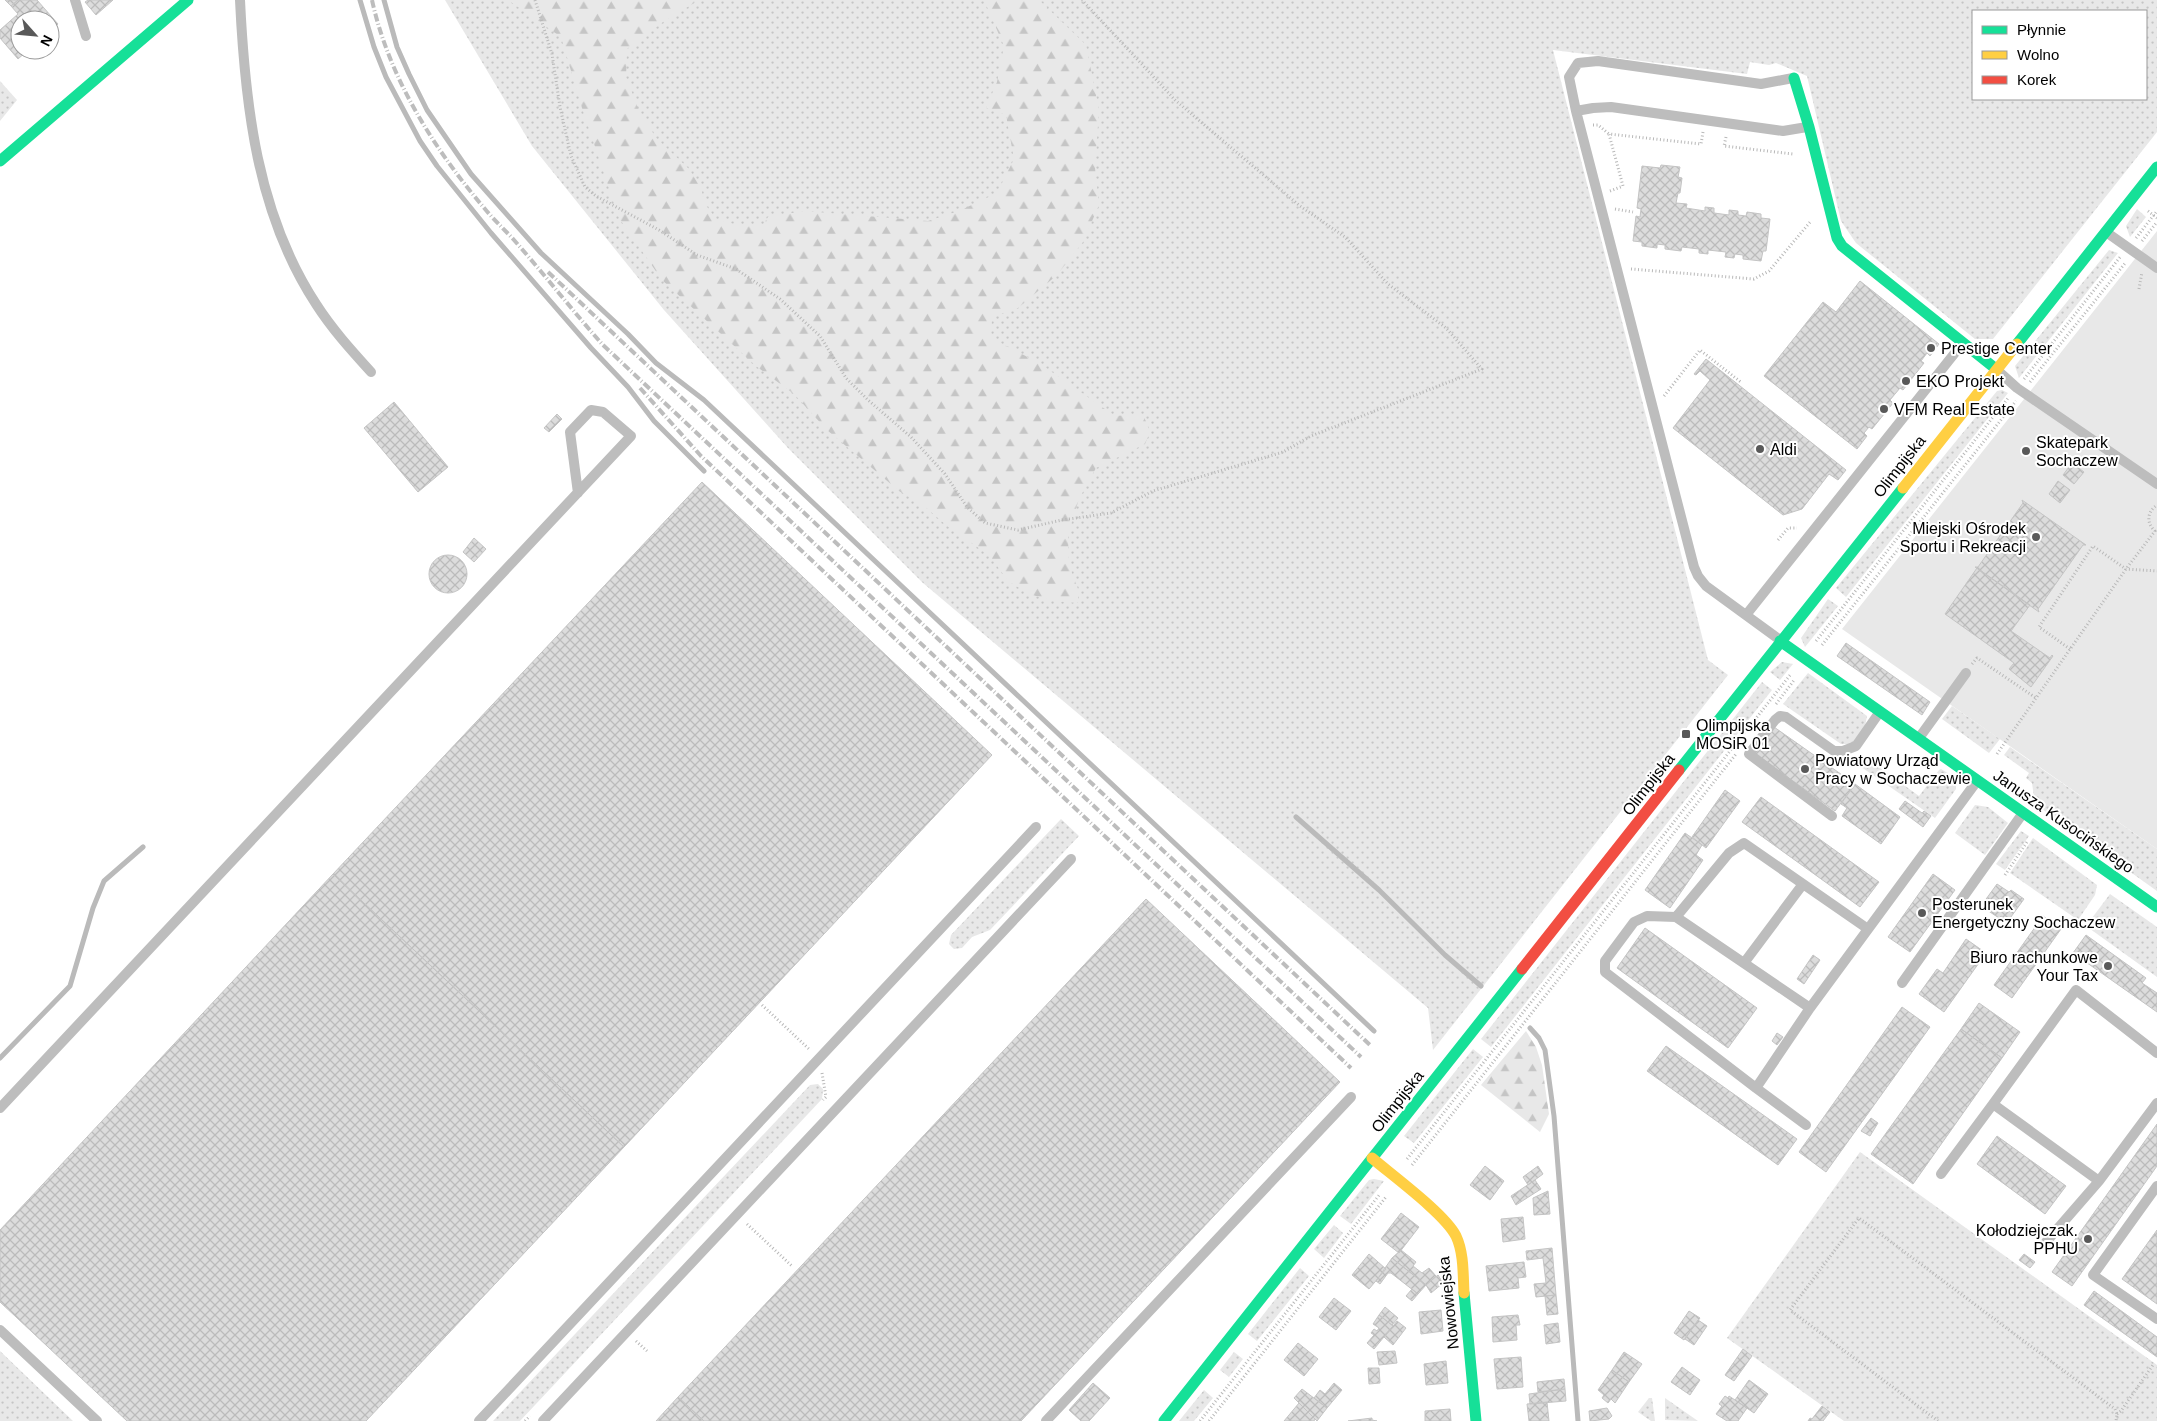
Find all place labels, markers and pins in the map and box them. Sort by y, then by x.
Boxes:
place label: Prestige Center [1941,340,2053,357]
marker: Prestige Center [1925,342,1937,354]
place label: EKO Projekt [1916,373,2005,390]
marker: EKO Projekt [1900,375,1912,387]
place label: VFM Real Estate [1894,401,2015,418]
marker: VFM Real Estate [1878,403,1890,415]
place label: Skatepark Sochaczew [2036,434,2118,469]
place label: Aldi [1770,441,1797,458]
marker: Aldi [1754,443,1766,455]
marker: Skatepark Sochaczew [2020,445,2032,457]
place label: Miejski Ośrodek Sportu i Rekreacji [1900,520,2027,555]
marker: Miejski Ośrodek Sportu i Rekreacji [2030,531,2042,543]
place label: Olimpijska MOSiR 01 [1696,717,1770,752]
marker: Olimpijska MOSiR 01 [1680,728,1692,740]
place label: Powiatowy Urząd Pracy w Sochaczewie [1815,752,1971,787]
marker: Powiatowy Urząd Pracy w Sochaczewie [1799,763,1811,775]
place label: Posterunek Energetyczny Sochaczew [1932,896,2116,931]
marker: Posterunek Energetyczny Sochaczew [1916,907,1928,919]
place label: Biuro rachunkowe Your Tax [1970,949,2098,984]
marker: Biuro rachunkowe Your Tax [2102,960,2114,972]
place label: Kołodziejczak. PPHU [1976,1222,2078,1257]
marker: Kołodziejczak. PPHU [2082,1233,2094,1245]

